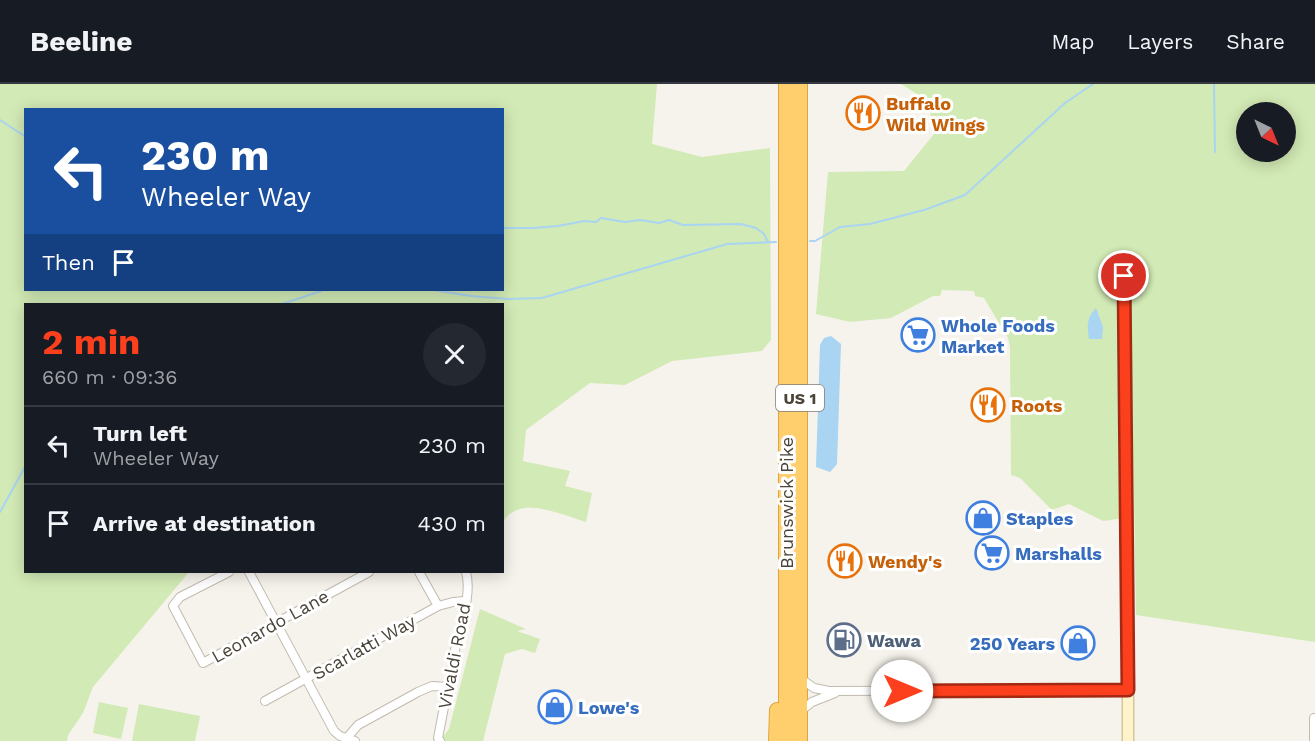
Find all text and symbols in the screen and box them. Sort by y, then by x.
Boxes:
text: Beeline [30,25,132,58]
text: Map [1051,29,1094,54]
text: Layers [1127,29,1193,54]
text: Share [1226,29,1285,54]
place label: Buffalo Wild Wings [886,93,986,135]
restaurant icon: Buffalo Wild Wings [845,95,881,131]
north arrow [1236,102,1296,162]
map controls [1236,102,1296,162]
text: 230 m [141,131,270,180]
icon: left [42,132,120,210]
text: Wheeler Way [141,181,311,213]
icon: arrive [107,246,140,279]
text: Then [42,250,95,275]
pin [1098,250,1149,301]
icon: arrive [1107,259,1140,292]
place label: Whole Foods Market [941,315,1055,357]
supermarket icon: Whole Foods Market [900,317,936,353]
text: 2 min [42,321,140,363]
button: close [423,323,486,386]
text: 660 m · 09:36 [42,365,177,389]
road number: US 1 [776,385,824,411]
restaurant icon: Roots [970,387,1006,423]
place label: Roots [1011,395,1063,416]
text: Turn left [93,421,187,446]
icon: left [42,429,75,462]
text: 230 m [418,433,486,458]
street label: Brunswick Pike [776,437,797,569]
text: Wheeler Way [93,446,219,470]
shop icon: Staples [965,500,1001,536]
icon: arrive [42,507,75,540]
place label: Staples [1006,508,1074,529]
text: Arrive at destination [93,511,316,536]
text: 430 m [418,511,486,536]
supermarket icon: Marshalls [974,535,1010,571]
restaurant icon: Wendy's [827,543,863,579]
place label: Marshalls [1015,543,1102,564]
place label: Wendy's [868,551,942,572]
street label: Leonardo Lane [208,585,332,667]
street label: Vivaldi Road [433,601,475,711]
street label: Scarlatti Way [309,610,420,684]
fuel station icon: Wawa [826,622,862,658]
shop icon: 250 Years [1060,625,1096,661]
place label: Wawa [867,630,921,651]
place label: 250 Years [970,633,1055,654]
position arrow [870,659,934,723]
shop icon: Lowe's [537,689,573,725]
place label: Lowe's [578,697,640,718]

